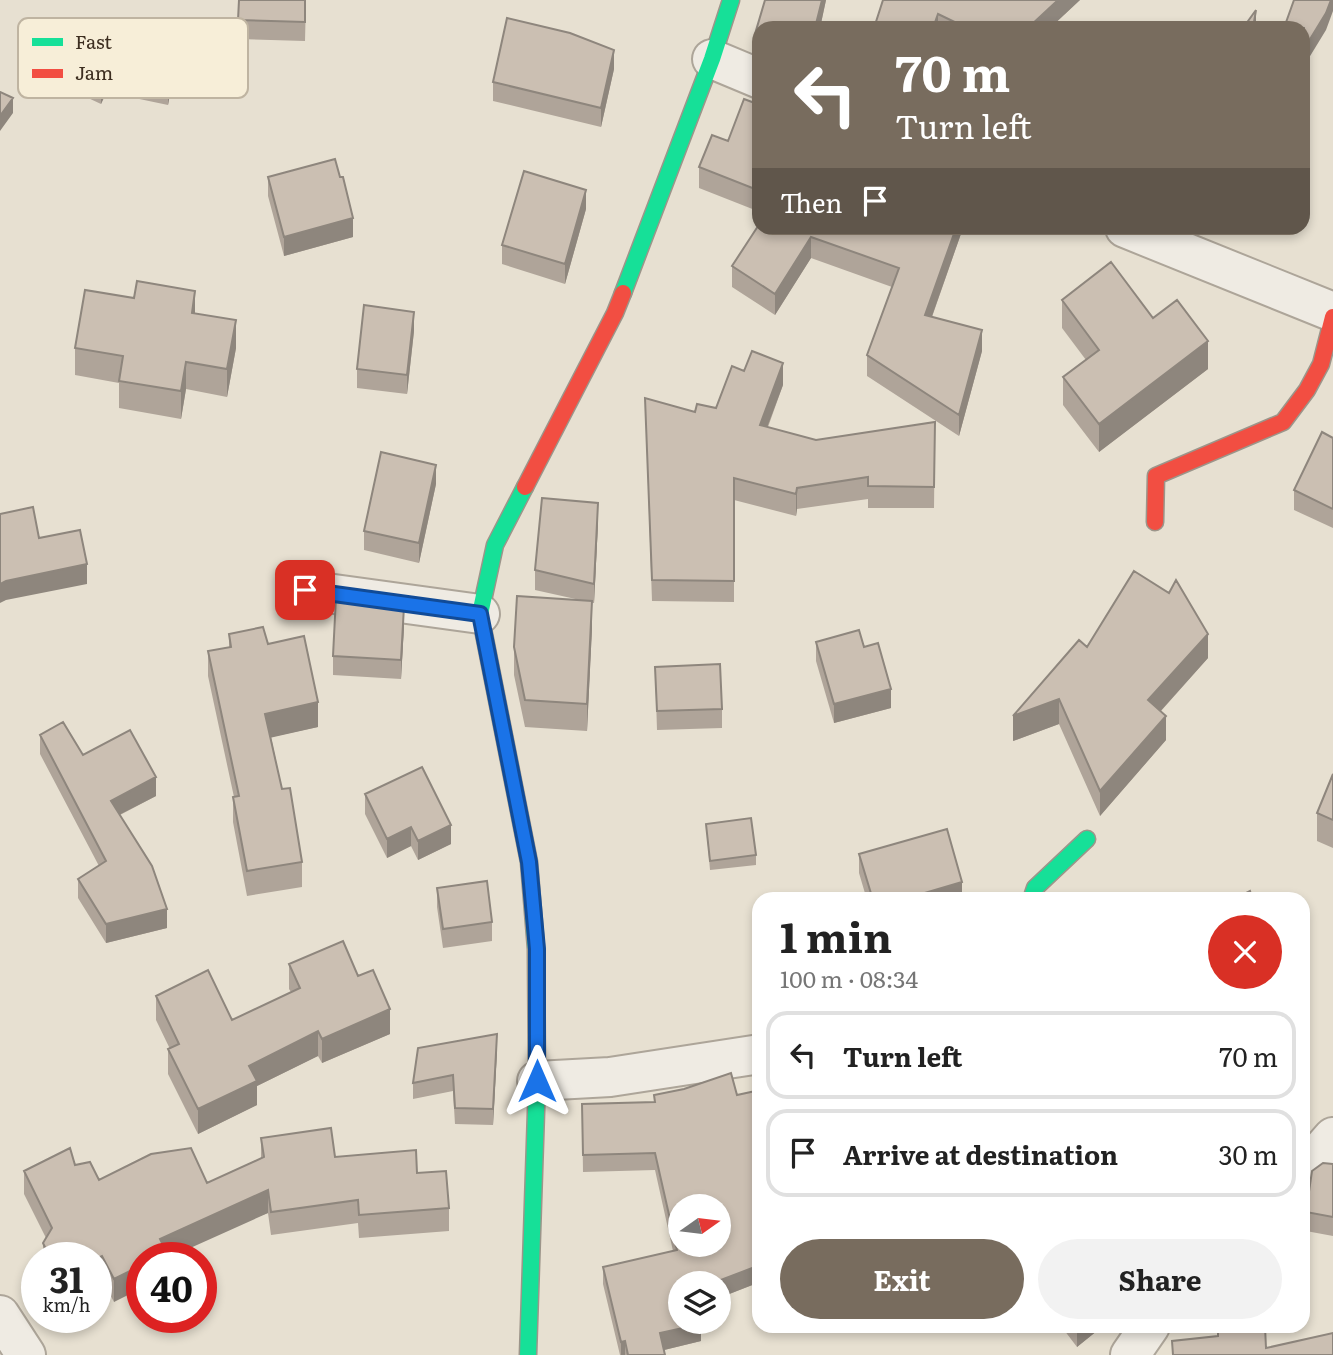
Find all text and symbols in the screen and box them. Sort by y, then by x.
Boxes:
legend [18,18,248,98]
text: Fast [75,27,112,55]
text: 70 m [895,34,1010,107]
icon: left [780,49,871,140]
text: Jam [75,58,113,86]
text: Turn left [895,101,1032,149]
text: Then [780,182,842,221]
icon: arrive [856,182,894,220]
pin [275,560,335,620]
icon: arrive [286,571,324,609]
text: 1 min [780,904,892,966]
button: close [1208,915,1282,989]
text: 100 m · 08:34 [780,961,918,995]
icon: left [784,1036,822,1074]
text: Turn left [843,1036,962,1075]
text: 70 m [1219,1036,1278,1075]
position arrow [500,1044,574,1118]
icon: arrive [784,1134,822,1172]
text: Arrive at destination [843,1134,1118,1173]
text: 30 m [1218,1134,1278,1173]
north arrow [668,1194,732,1256]
map controls [668,1194,731,1334]
button: Exit [780,1239,1024,1319]
button: Share [1038,1239,1282,1319]
speed limit sign: 40 [126,1242,217,1333]
text: 31 [49,1252,84,1304]
button: layers [668,1271,731,1334]
text: km/h [43,1291,90,1318]

